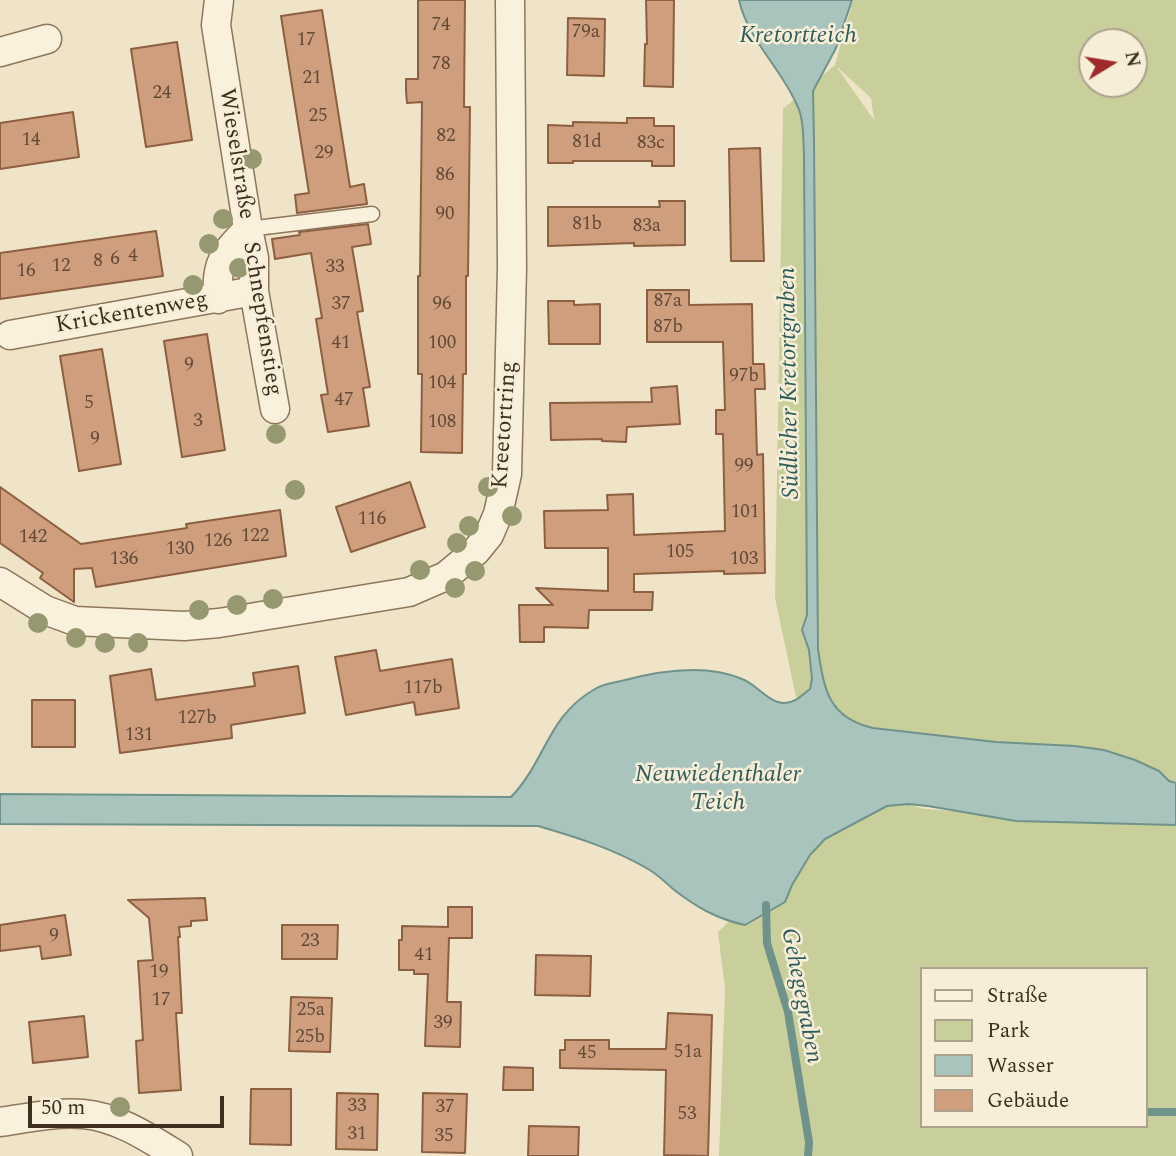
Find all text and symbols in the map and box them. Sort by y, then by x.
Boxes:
house number: 74 [432,15,450,37]
house number: 79a [572,22,600,44]
water label: Kretortteich [739,23,857,51]
north arrow [1078,28,1148,98]
house number: 17 [297,30,315,52]
text: N [1116,49,1148,70]
house number: 78 [432,54,450,76]
house number: 21 [303,68,321,90]
house number: 24 [153,83,171,105]
street label: Wieselstraße [211,87,259,221]
house number: 25 [309,106,327,128]
house number: 82 [437,126,455,148]
house number: 14 [22,130,40,152]
house number: 81d [572,132,602,154]
house number: 83c [637,133,665,155]
house number: 29 [315,143,333,165]
house number: 86 [436,165,454,187]
house number: 90 [436,204,454,226]
house number: 81b [572,214,602,236]
house number: 83a [633,216,661,238]
street label: Schnepfenstieg [235,240,287,398]
house number: 4 [128,246,138,268]
house number: 6 [110,249,120,271]
house number: 8 [93,251,103,273]
house number: 12 [52,256,70,278]
house number: 33 [326,257,344,279]
house number: 16 [17,261,35,283]
water label: Südlicher Kretortgraben [775,267,807,499]
street label: Krickentenweg [54,287,210,341]
house number: 87a [654,291,682,313]
house number: 37 [332,294,350,316]
house number: 96 [433,294,451,316]
house number: 87b [653,317,683,339]
house number: 41 [332,333,350,355]
house number: 100 [428,333,456,355]
house number: 9 [184,355,194,377]
street label: Kreetortring [488,360,524,490]
house number: 97b [729,366,759,388]
house number: 104 [428,373,456,395]
house number: 47 [335,390,353,412]
house number: 5 [84,393,94,415]
house number: 3 [193,411,203,433]
house number: 108 [428,412,456,434]
house number: 9 [90,429,100,451]
house number: 99 [735,456,753,478]
house number: 101 [731,502,759,524]
house number: 116 [358,509,386,531]
house number: 122 [241,526,269,548]
house number: 142 [19,527,47,549]
house number: 126 [204,531,232,553]
house number: 130 [166,539,194,561]
house number: 105 [666,542,694,564]
house number: 136 [110,549,138,571]
house number: 103 [730,549,758,571]
house number: 117b [403,678,443,700]
house number: 127b [177,708,217,730]
house number: 131 [125,725,153,747]
water label: Neuwiedenthaler Teich [635,762,801,818]
house number: 9 [49,926,59,948]
water label: Gehegegraben [773,926,827,1066]
house number: 23 [301,931,319,953]
house number: 41 [415,945,433,967]
house number: 19 [150,962,168,984]
legend [920,967,1148,1128]
text: Straße [987,980,1048,1012]
house number: 17 [152,990,170,1012]
house number: 25a [297,1000,325,1022]
house number: 39 [434,1013,452,1035]
text: Park [987,1015,1030,1047]
house number: 25b [295,1027,325,1049]
house number: 51a [674,1042,702,1064]
house number: 45 [578,1043,596,1065]
text: Wasser [987,1050,1054,1082]
scale bar [32,1082,228,1126]
text: Gebäude [987,1085,1069,1117]
text: 50 m [41,1092,85,1124]
house number: 33 [348,1096,366,1118]
house number: 37 [436,1097,454,1119]
house number: 53 [678,1104,696,1126]
house number: 31 [348,1124,366,1146]
house number: 35 [435,1126,453,1148]

